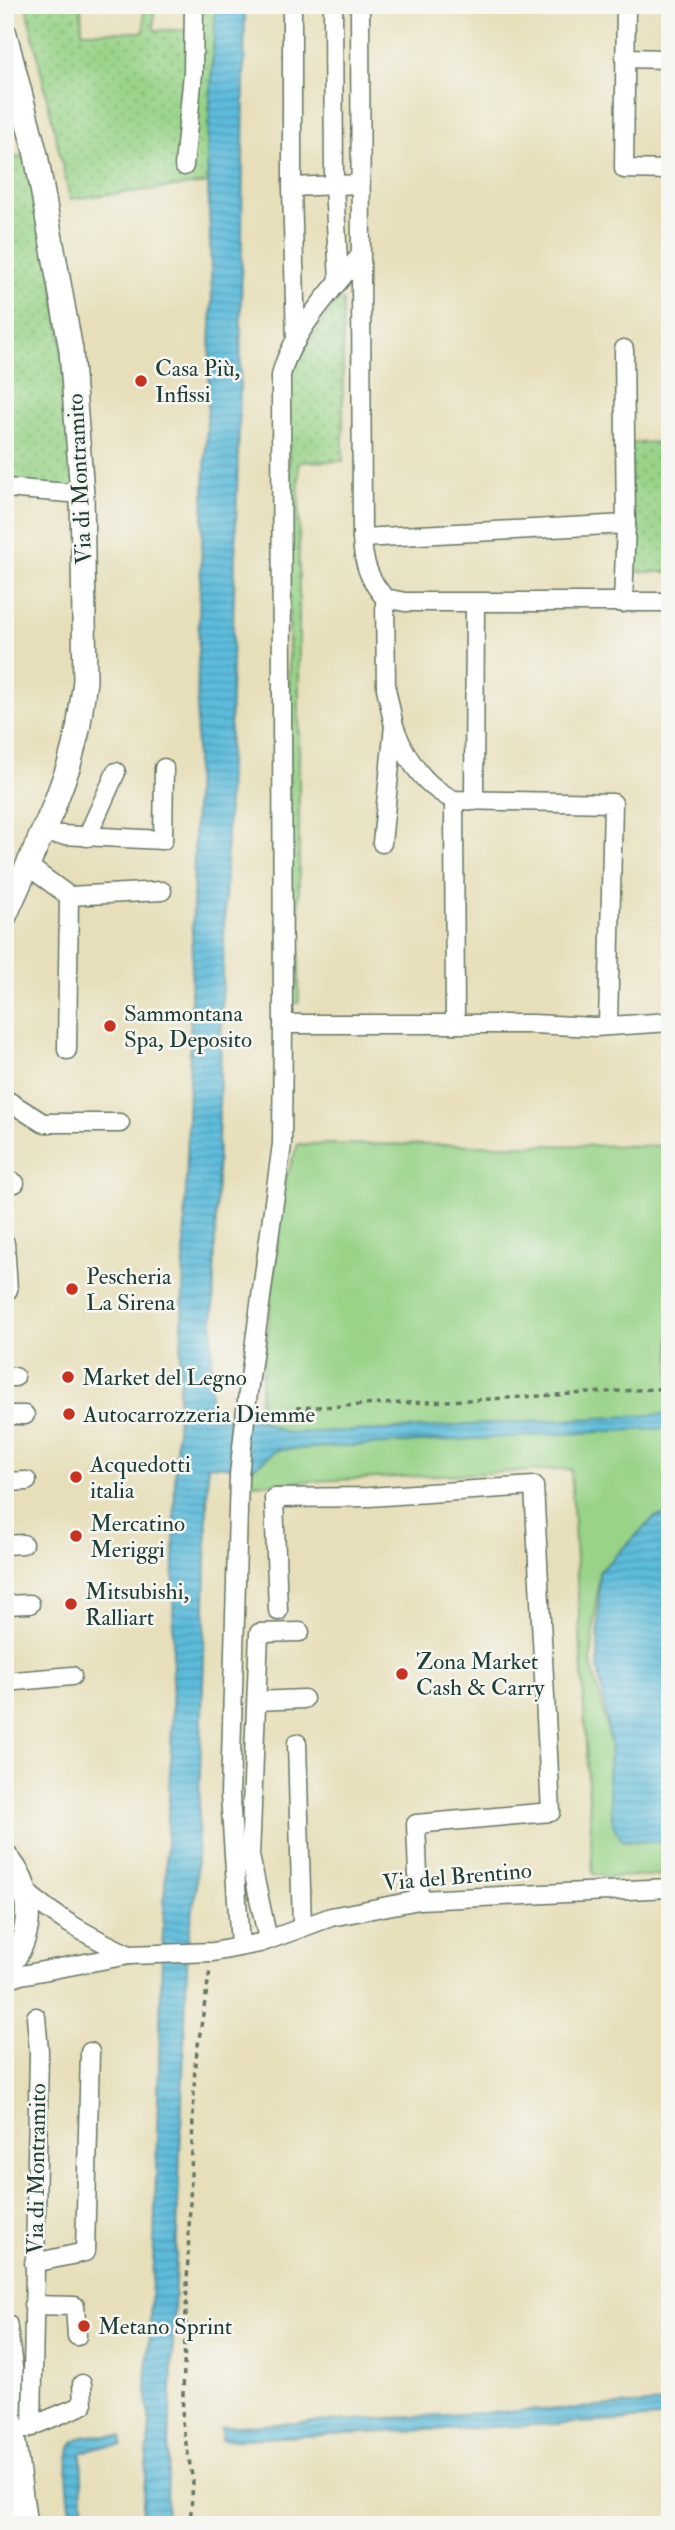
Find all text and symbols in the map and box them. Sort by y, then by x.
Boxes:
place label: Casa Più, Infissi [155,354,240,409]
marker: Casa Più, Infissi [133,373,149,389]
street label: Via di Montramito [61,393,98,565]
place label: Sammontana Spa, Deposito [124,999,252,1055]
marker: Sammontana Spa, Deposito [102,1018,118,1034]
place label: Pescheria La Sirena [86,1262,176,1317]
marker: Pescheria La Sirena [64,1281,80,1297]
place label: Market del Legno [82,1363,247,1392]
marker: Market del Legno [60,1369,76,1385]
place label: Autocarrozzeria Diemme [82,1400,315,1429]
marker: Autocarrozzeria Diemme [61,1406,77,1422]
place label: Acquedotti italia [89,1450,191,1505]
marker: Acquedotti italia [68,1469,84,1485]
place label: Mercatino Meriggi [90,1509,185,1564]
marker: Mercatino Meriggi [68,1528,84,1544]
place label: Mitsubishi, Ralliart [85,1577,189,1632]
marker: Mitsubishi, Ralliart [63,1596,79,1612]
place label: Zona Market Cash & Carry [416,1647,545,1702]
marker: Zona Market Cash & Carry [394,1666,410,1682]
street label: Via del Brentino [381,1856,533,1897]
street label: Via di Montramito [21,2083,52,2255]
place label: Metano Sprint [98,2312,232,2342]
marker: Metano Sprint [76,2318,92,2334]

